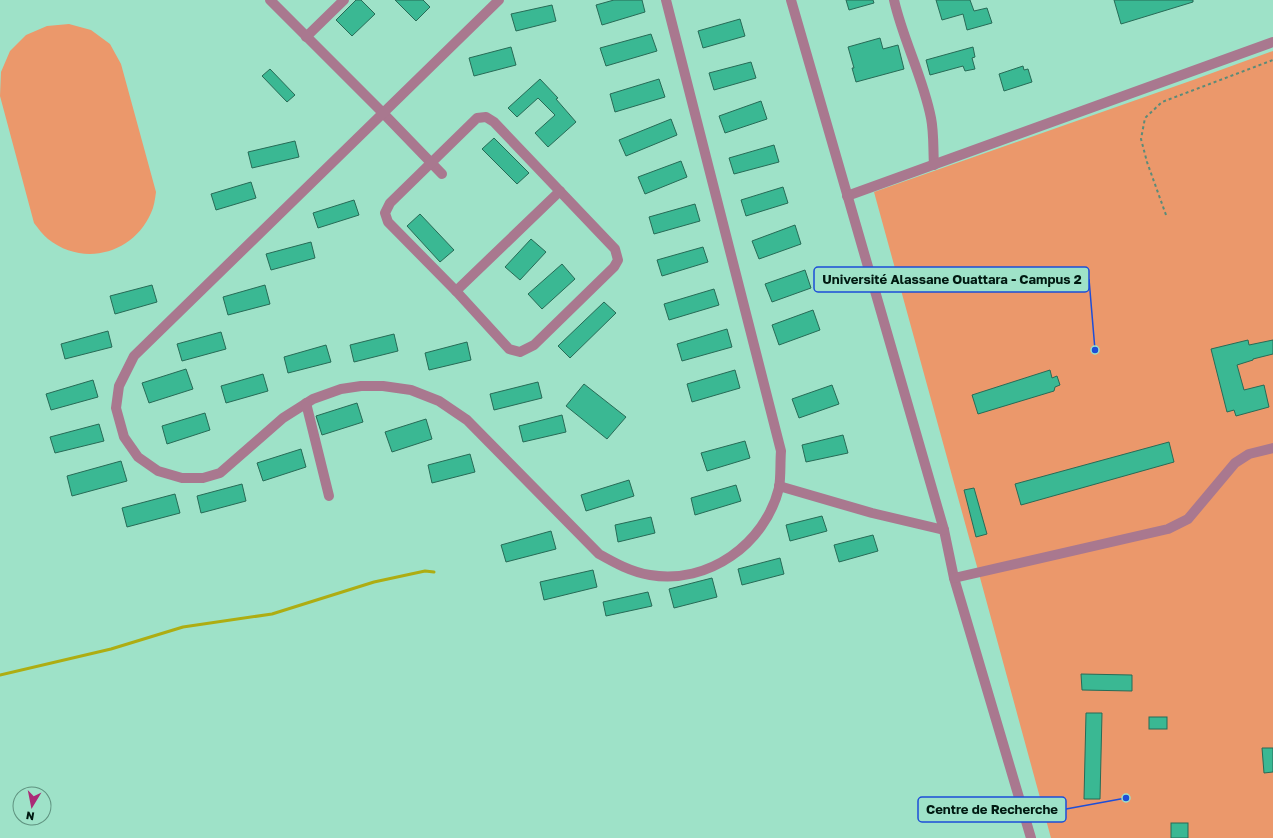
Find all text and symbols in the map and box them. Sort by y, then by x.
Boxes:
callout: Université Alassane Ouattara - Campus 2 [814,267,1089,292]
text: Université Alassane Ouattara - Campus 2 [822,271,1082,287]
north arrow [12,786,52,826]
callout: Centre de Recherche [918,797,1066,822]
text: Centre de Recherche [926,801,1058,817]
text: N [25,809,35,823]

